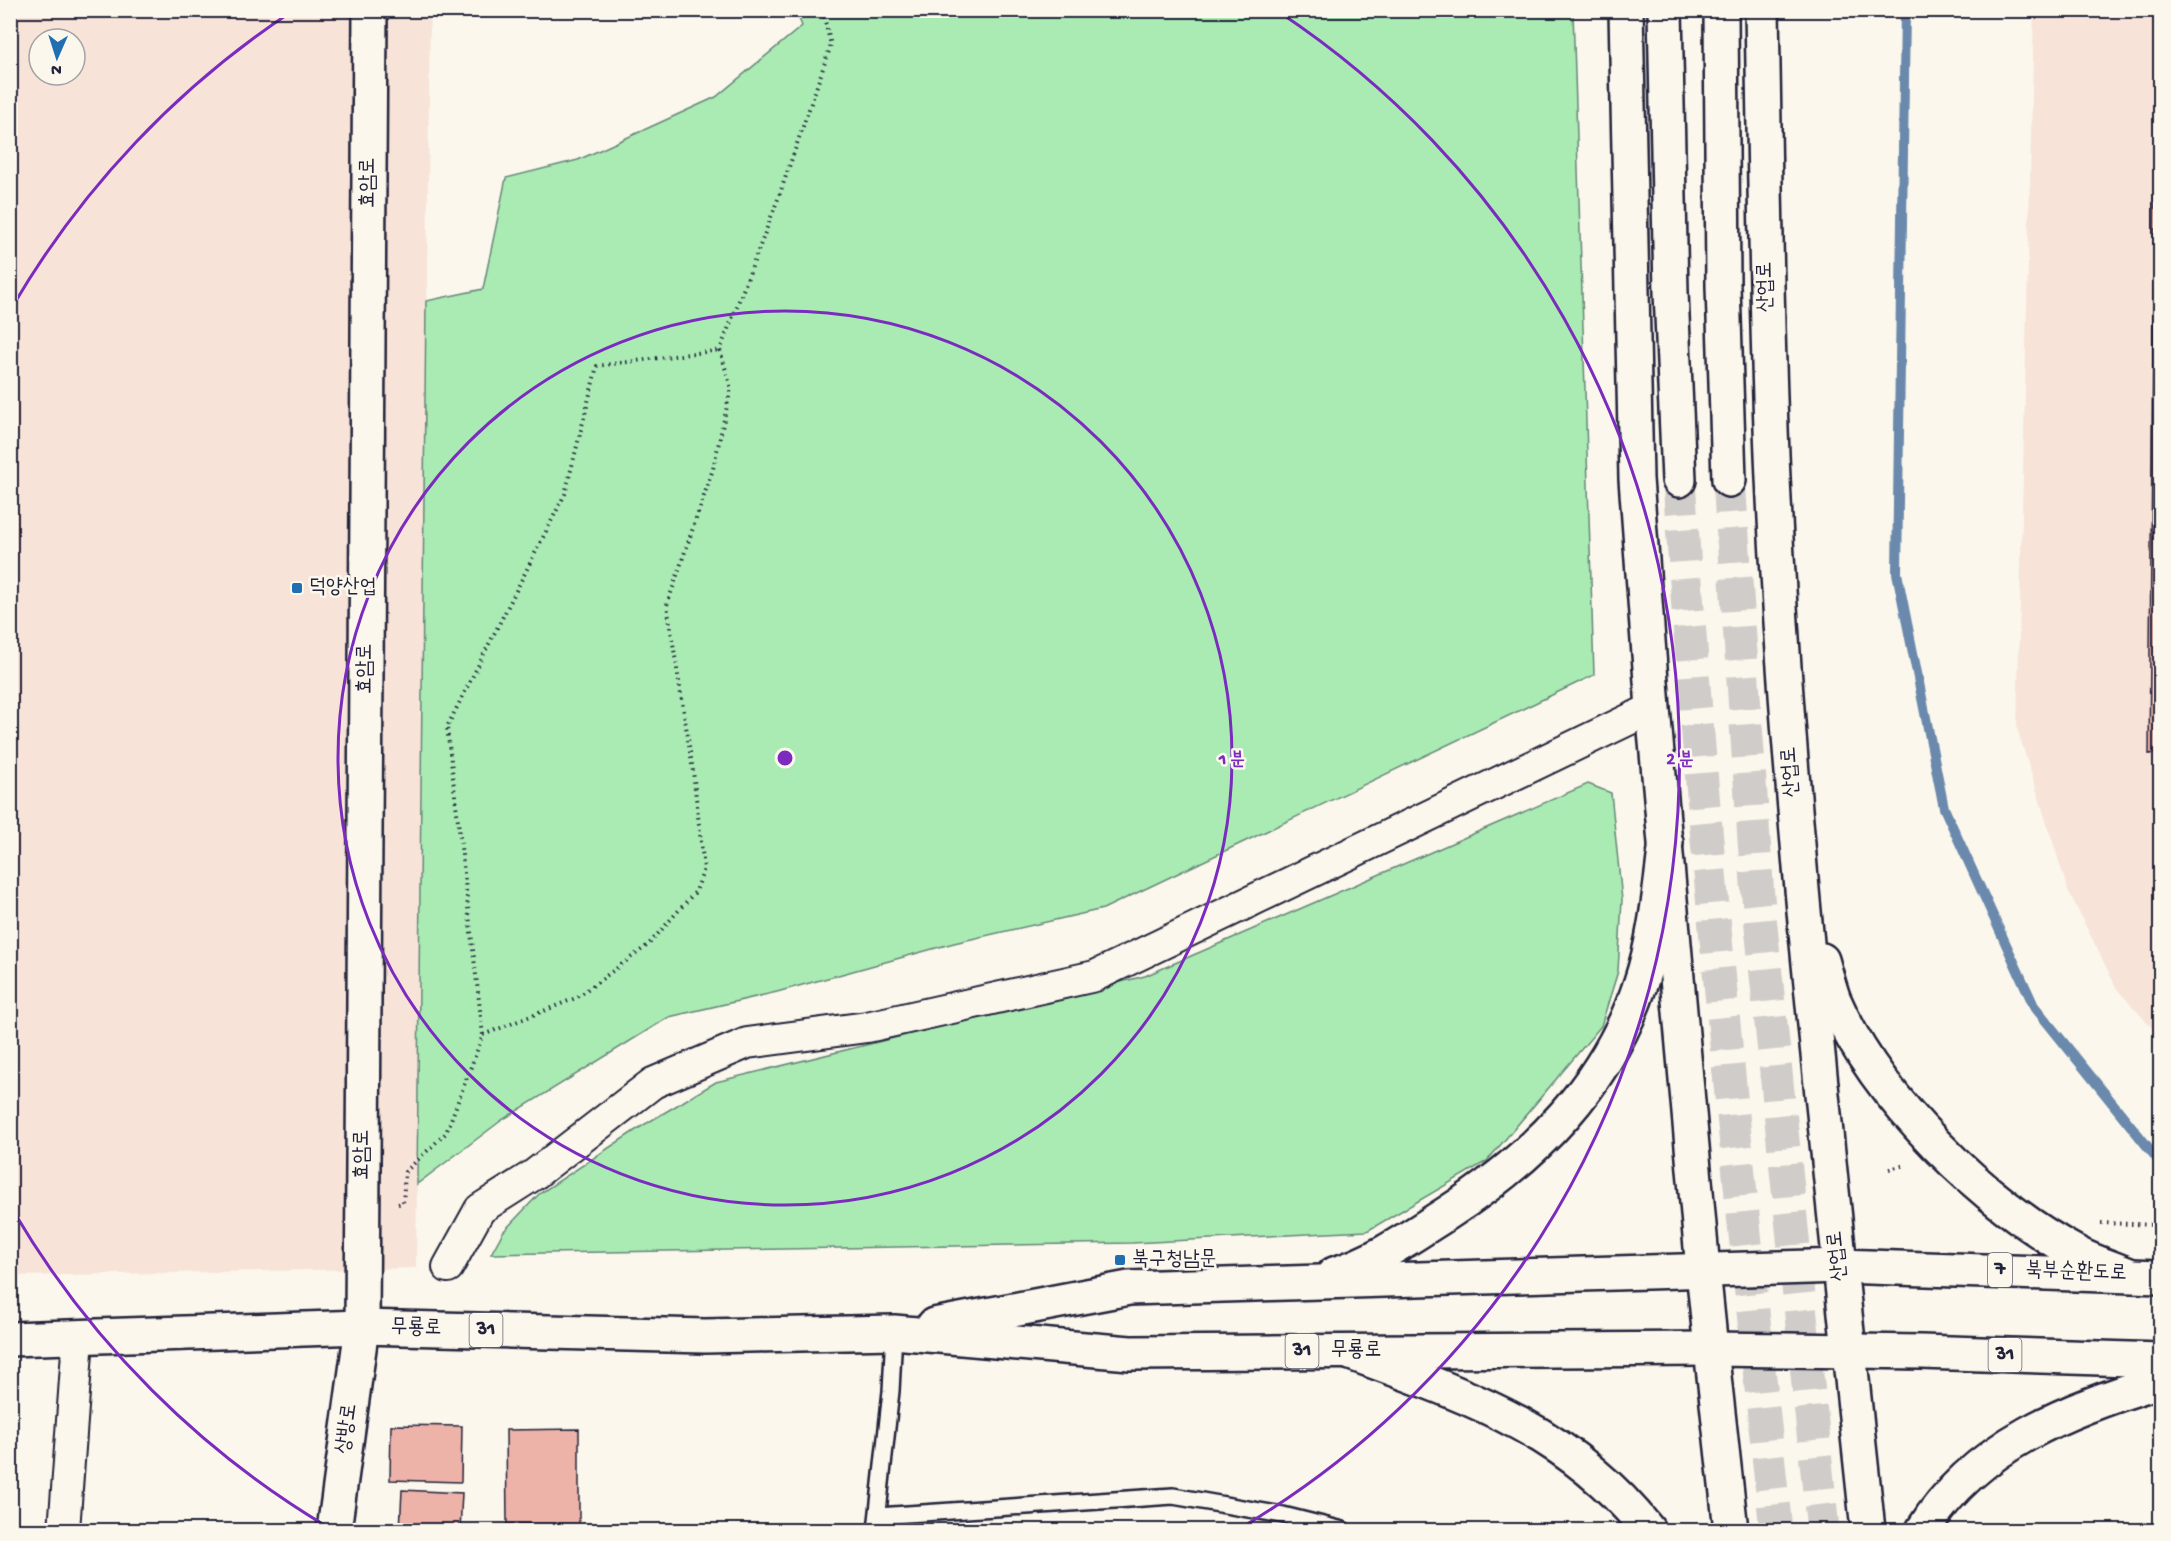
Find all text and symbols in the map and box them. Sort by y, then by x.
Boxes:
north arrow [27,27,87,87]
text: N [50,59,62,78]
street label: 효암로 [357,158,382,208]
street label: 산업로 [1754,261,1780,313]
place label: 덕양산업 [309,576,377,601]
marker: 덕양산업 [290,581,304,595]
street label: 효암로 [354,644,379,694]
street label: 산업로 [1778,746,1806,798]
centre of rings [775,748,795,768]
text: 1 분 [1218,750,1245,771]
text: 2 분 [1666,750,1694,771]
street label: 효암로 [351,1130,376,1180]
street label: 산업로 [1824,1229,1854,1283]
place label: 북구청남문 [1132,1248,1217,1273]
marker: 북구청남문 [1113,1253,1127,1267]
road number: 7 [1988,1253,2012,1287]
street label: 북부순환도로 [2025,1258,2127,1287]
road number: 31 [470,1313,502,1347]
street label: 무룡로 [390,1316,442,1342]
road number: 31 [1286,1334,1318,1368]
road number: 31 [1988,1338,2022,1372]
street label: 무룡로 [1331,1339,1381,1364]
street label: 상방로 [332,1402,364,1456]

